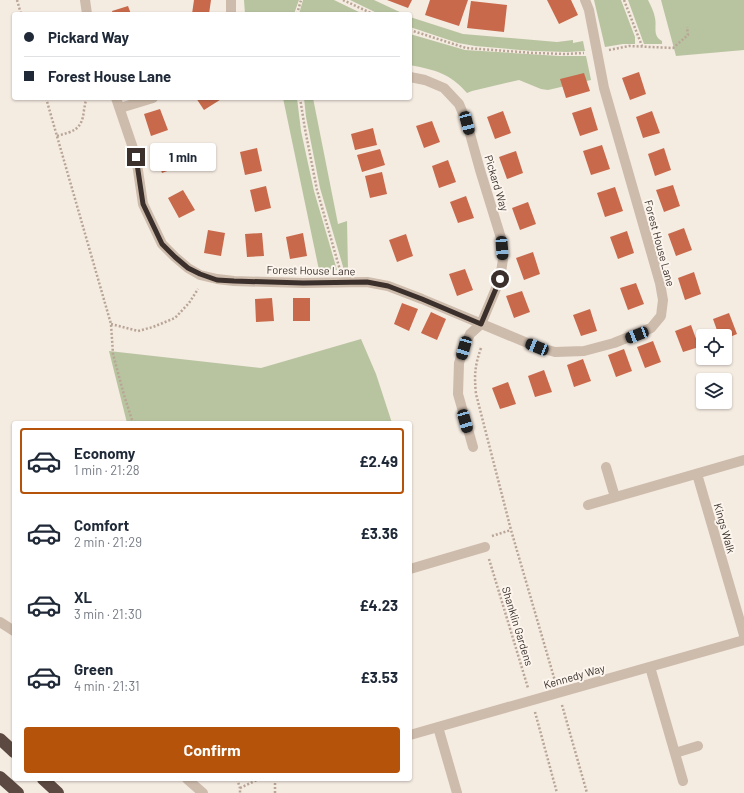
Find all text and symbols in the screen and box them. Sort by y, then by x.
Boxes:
text: Pickard Way [48,28,129,46]
text: Forest House Lane [48,67,171,85]
car [458,110,476,136]
callout: 1 min [150,143,216,171]
route end [127,148,145,166]
text: 1 min [169,149,197,165]
street label: Pickard Way [482,153,512,213]
street label: Forest House Lane [642,198,678,288]
car [495,236,509,260]
street label: Forest House Lane [266,263,356,277]
route start [491,270,509,288]
car [624,325,650,345]
map controls [696,329,732,409]
button: locate [696,329,732,365]
car [455,335,473,361]
car [524,337,550,357]
button: layers [696,373,732,409]
car [456,408,474,434]
icon: car [26,443,62,479]
text: Economy [74,444,135,462]
text: £2.49 [359,452,398,470]
text: 1 min · 21:28 [74,462,140,478]
street label: Kings Walk [712,501,738,555]
icon: car [26,515,62,551]
text: Comfort [74,516,129,534]
text: £3.36 [360,524,398,542]
text: 2 min · 21:29 [74,534,142,550]
street label: Shanklin Gardens [500,585,536,667]
icon: car [26,587,62,623]
text: XL [74,588,92,606]
text: £4.23 [359,596,398,614]
text: 3 min · 21:30 [74,606,142,622]
icon: car [26,659,62,695]
text: Green [74,660,113,678]
street label: Kennedy Way [542,661,606,691]
text: £3.53 [360,668,398,686]
text: 4 min · 21:31 [74,678,140,694]
button: Confirm [24,727,400,773]

